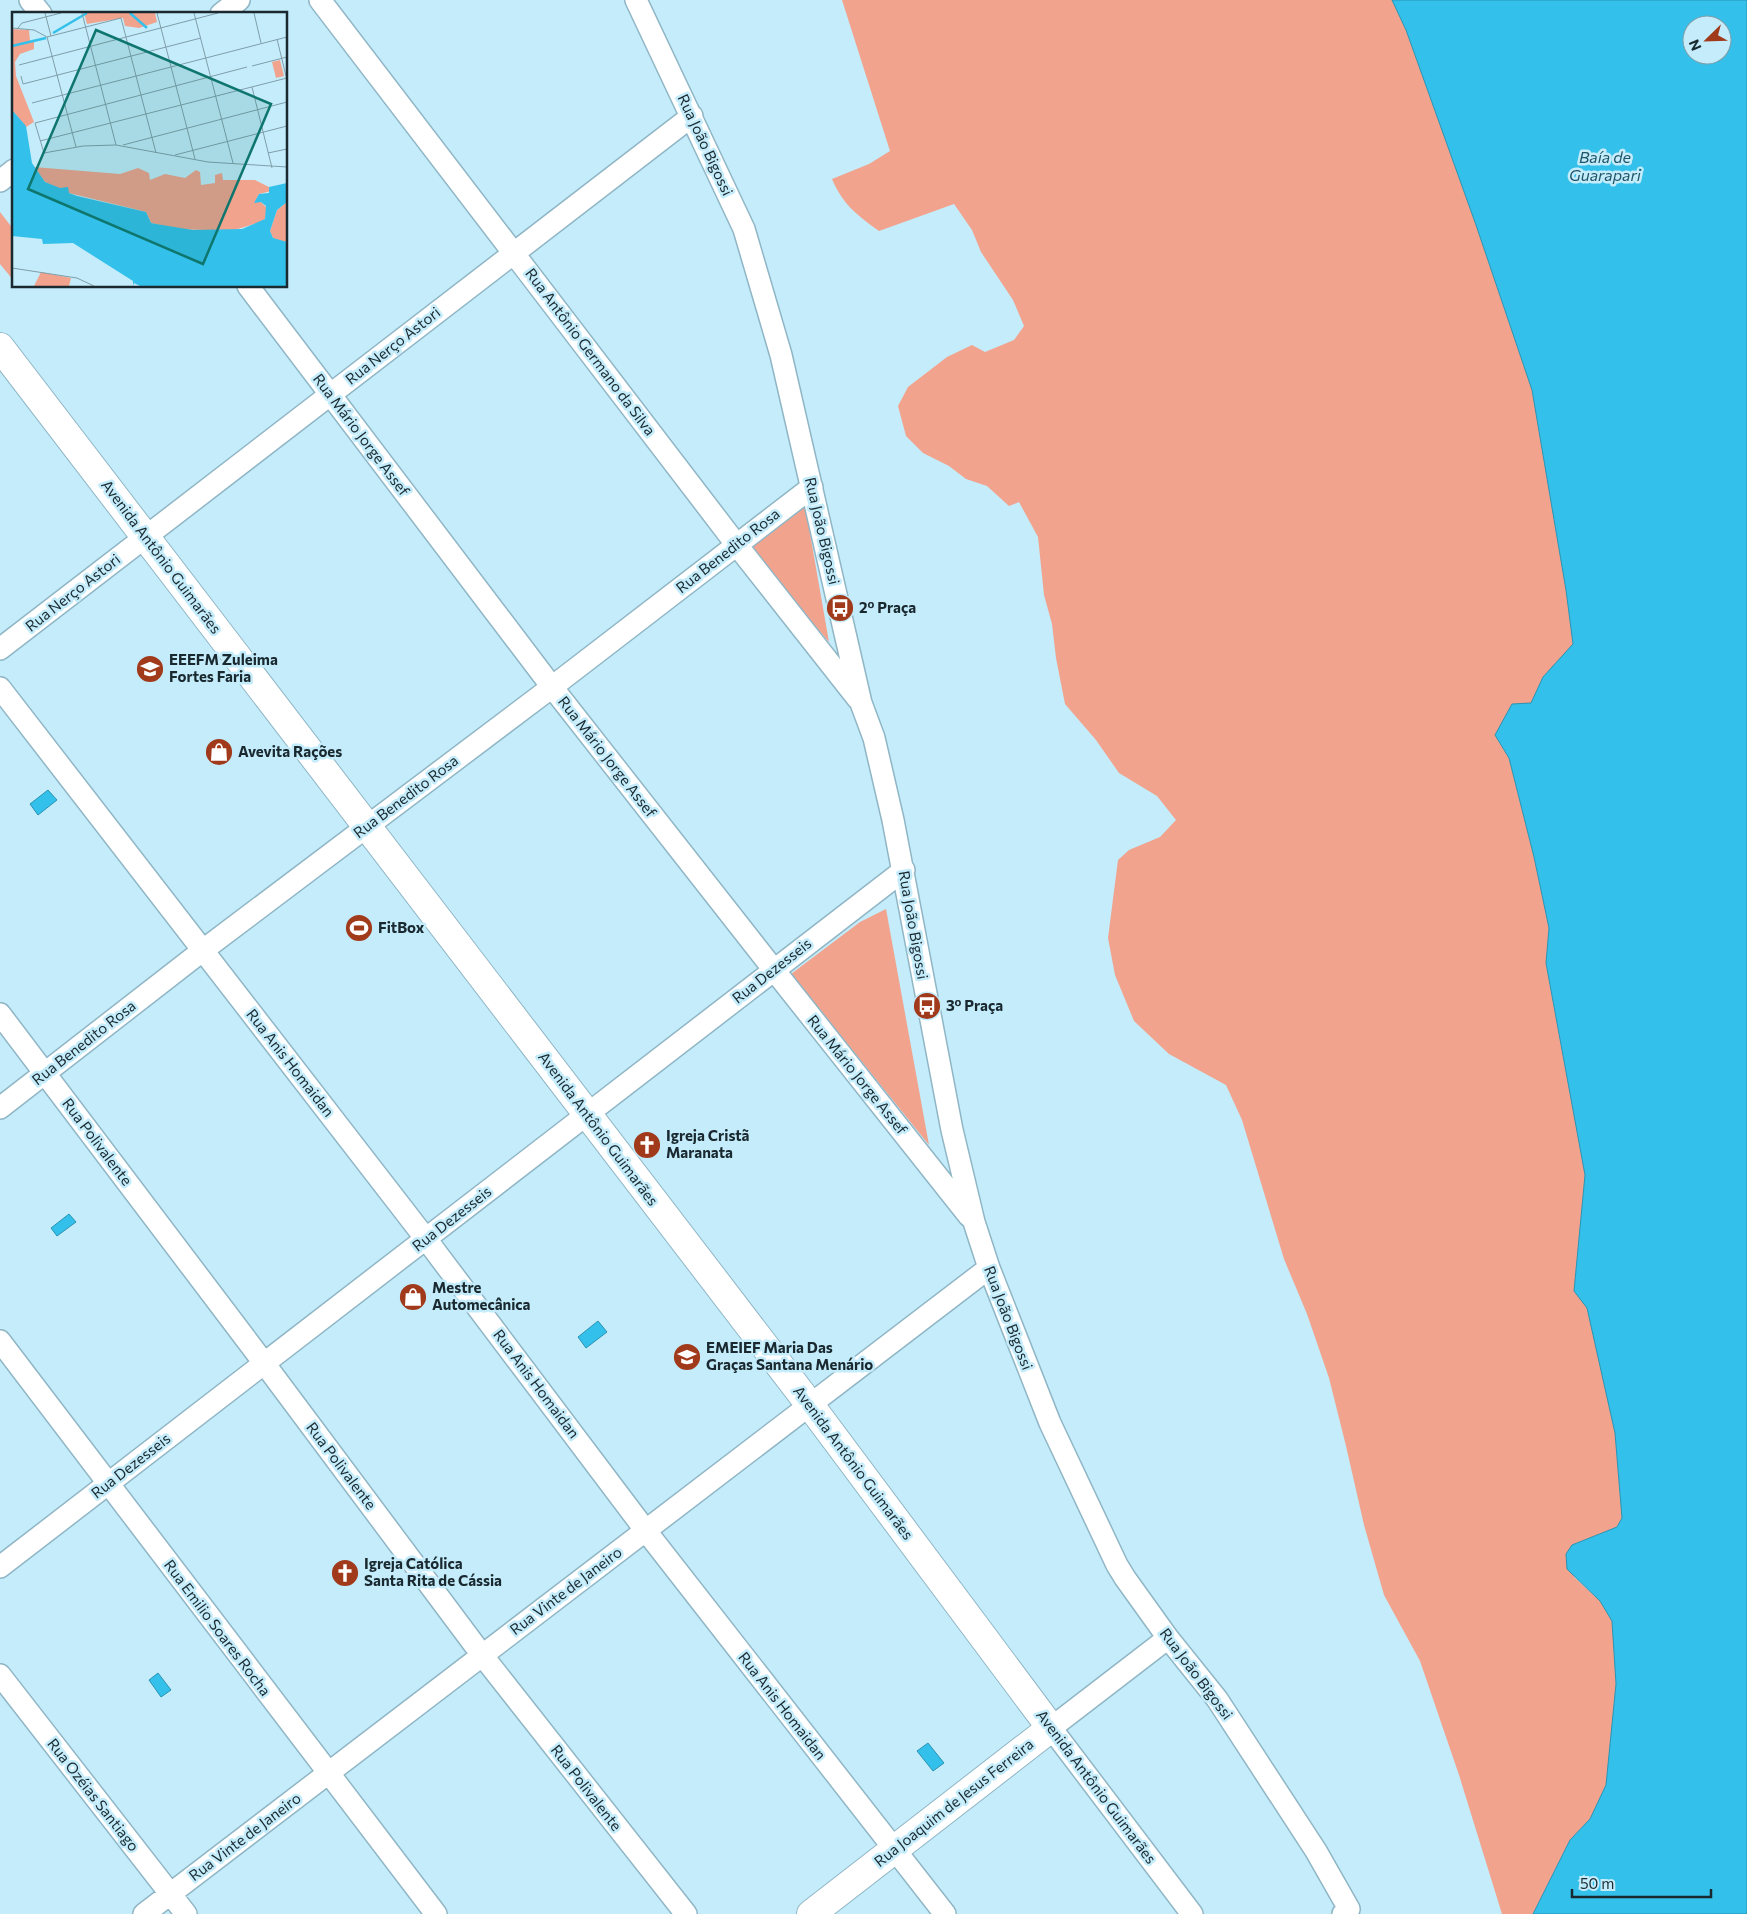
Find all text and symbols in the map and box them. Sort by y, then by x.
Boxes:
inset map [12,12,288,288]
north arrow [1682,15,1732,65]
text: N [1685,37,1704,53]
street label: Rua João Bigossi [675,91,737,198]
water label: Baía de Guarapari [1569,147,1642,184]
street label: Rua Antônio Germano da Silva [522,264,660,439]
street label: Rua Nerço Astori [341,303,443,388]
street label: Rua Mário Jorge Assef [310,370,414,499]
street label: Rua João Bigossi [802,475,844,586]
street label: Avenida Antônio Guimarães [98,476,226,637]
street label: Rua Benedito Rosa [672,504,783,596]
street label: Rua Nerço Astori [21,550,123,635]
bus stop icon: 2º Praça [825,593,855,623]
place label: 2º Praça [859,598,916,616]
place label: EEEFM Zuleima Fortes Faria [169,650,278,685]
school or university icon: EEEFM Zuleima Fortes Faria [135,654,165,684]
street label: Rua Mário Jorge Assef [555,692,661,821]
shop icon: Avevita Rações [204,737,234,767]
place label: Avevita Rações [238,742,342,760]
street label: Rua Benedito Rosa [349,751,461,841]
street label: Rua João Bigossi [896,869,932,980]
sports icon: FitBox [344,913,374,943]
place label: FitBox [378,918,425,936]
street label: Rua Dezesseis [728,934,815,1007]
bus stop icon: 3º Praça [912,991,942,1021]
street label: Rua Benedito Rosa [28,996,139,1088]
place label: 3º Praça [946,996,1003,1014]
street label: Rua Anis Homaidan [243,1005,338,1120]
street label: Rua Mário Jorge Assef [804,1011,912,1138]
street label: Avenida Antônio Guimarães [535,1048,663,1209]
street label: Rua Polivalente [59,1094,136,1189]
place label: Igreja Cristã Maranata [666,1126,750,1161]
church icon: Igreja Cristã Maranata [632,1130,662,1160]
street label: Rua Dezesseis [408,1182,495,1255]
street label: Rua João Bigossi [981,1263,1037,1372]
place label: Mestre Automecânica [432,1278,531,1313]
shop icon: Mestre Automecânica [398,1282,428,1312]
street label: Rua Anis Homaidan [490,1325,584,1441]
place label: EMEIEF Maria Das Graças Santana Menário [706,1338,873,1373]
school or university icon: EMEIEF Maria Das Graças Santana Menário [672,1342,702,1372]
street label: Avenida Antônio Guimarães [790,1382,918,1543]
street label: Rua Polivalente [303,1418,380,1513]
street label: Rua Dezesseis [87,1429,174,1502]
street label: Rua Vinte de Janeiro [506,1542,625,1638]
place label: Igreja Católica Santa Rita de Cássia [364,1554,502,1589]
street label: Rua Emilio Soares Rocha [161,1556,275,1699]
church icon: Igreja Católica Santa Rita de Cássia [330,1558,360,1588]
street label: Rua João Bigossi [1157,1624,1237,1723]
street label: Rua Anis Homaidan [735,1648,830,1763]
street label: Avenida Antônio Guimarães [1033,1706,1161,1867]
street label: Rua Ozéias Santiago [44,1734,143,1854]
street label: Rua Joaquim de Jesus Ferreira [870,1734,1037,1870]
street label: Rua Polivalente [548,1741,626,1834]
street label: Rua Vinte de Janeiro [185,1788,304,1884]
scale bar [1572,1866,1711,1898]
text: 50 m [1580,1874,1614,1892]

